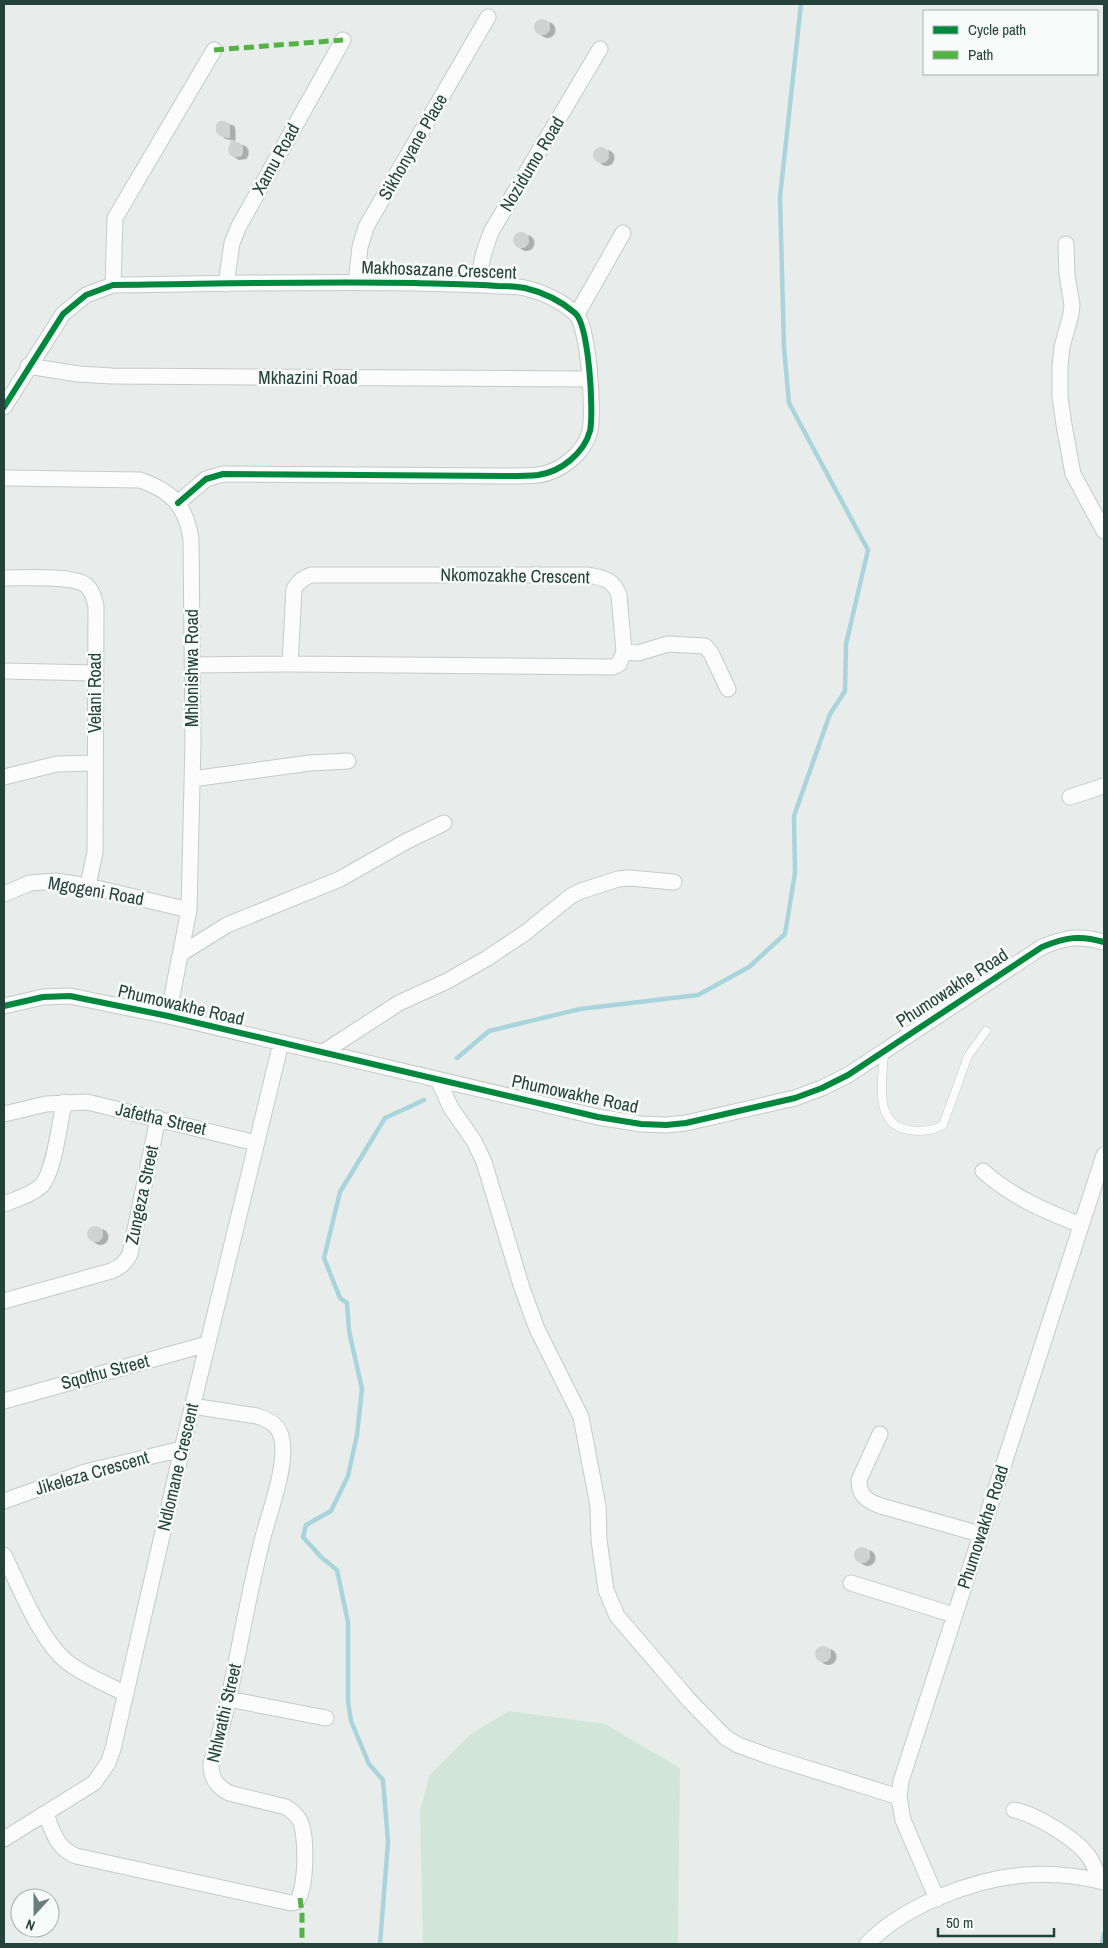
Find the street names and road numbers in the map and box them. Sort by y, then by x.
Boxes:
street label: Sikhonyane Place [372,89,453,205]
street label: Nozidumo Road [493,112,570,216]
street label: Xamu Road [246,119,305,199]
street label: Makhosazane Crescent [361,254,517,285]
street label: Mkhazini Road [258,365,358,390]
street label: Nkomozakhe Crescent [440,562,590,589]
street label: Mhlonishwa Road [179,609,204,727]
street label: Velani Road [82,653,107,733]
street label: Mgogeni Road [46,870,146,911]
street label: Phumowakhe Road [891,942,1013,1033]
street label: Phumowakhe Road [116,978,247,1031]
street label: Phumowakhe Road [510,1068,641,1119]
street label: Jafetha Street [114,1096,209,1141]
street label: Zungeza Street [119,1143,164,1247]
street label: Sqothu Street [58,1348,152,1395]
street label: Ndlomane Crescent [151,1401,204,1533]
street label: Jikeleza Crescent [32,1444,152,1501]
street label: Phumowakhe Road [951,1462,1014,1592]
street label: Nhlwathi Street [200,1661,247,1765]

